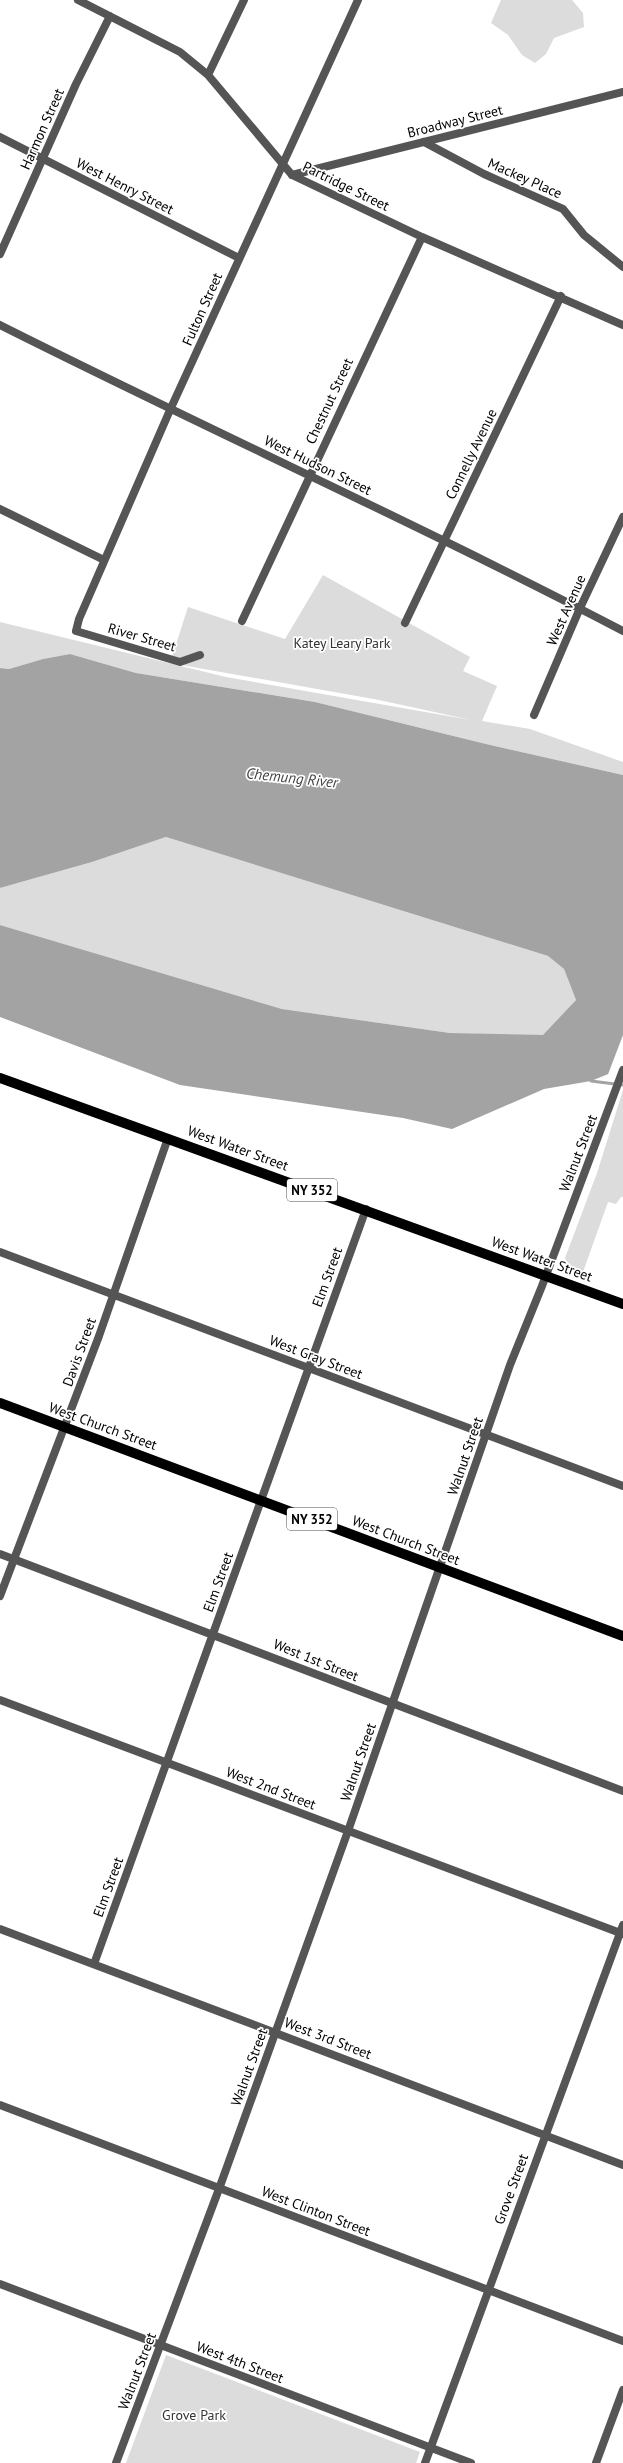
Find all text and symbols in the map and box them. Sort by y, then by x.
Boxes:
street label: Harmon Street [16,85,68,172]
street label: Broadway Street [405,100,505,142]
street label: West Henry Street [73,154,177,218]
street label: Mackey Place [485,154,565,202]
street label: Partridge Street [300,157,393,215]
street label: Fulton Street [178,269,226,348]
street label: Chestnut Street [301,355,357,447]
street label: Connelly Avenue [441,406,501,502]
street label: West Hudson Street [261,431,375,499]
street label: West Avenue [542,572,590,648]
street label: River Street [106,619,178,655]
park label: Katey Leary Park [294,634,391,652]
water label: Chemung River [245,763,340,792]
street label: Walnut Street [555,1112,601,1194]
street label: West Water Street [185,1121,291,1175]
road number: NY 352 [287,1179,337,1201]
street label: West Water Street [489,1232,595,1286]
street label: Elm Street [308,1244,346,1309]
street label: Davis Street [58,1315,100,1389]
street label: West Gray Street [267,1331,365,1383]
street label: West Church Street [46,1398,160,1454]
street label: Walnut Street [443,1414,487,1497]
road number: NY 352 [287,1508,337,1530]
street label: West Church Street [350,1511,463,1569]
street label: Elm Street [199,1549,237,1614]
street label: West 1st Street [271,1635,361,1685]
street label: Walnut Street [336,1720,380,1803]
street label: West 2nd Street [224,1763,319,1813]
street label: Elm Street [89,1854,127,1919]
street label: West 3rd Street [282,2013,374,2063]
street label: Walnut Street [227,2025,271,2108]
street label: Grove Street [490,2151,532,2227]
street label: West Clinton Street [259,2182,373,2240]
street label: Walnut Street [114,2330,160,2412]
street label: West 4th Street [194,2337,286,2387]
park label: Grove Park [162,2406,226,2424]

